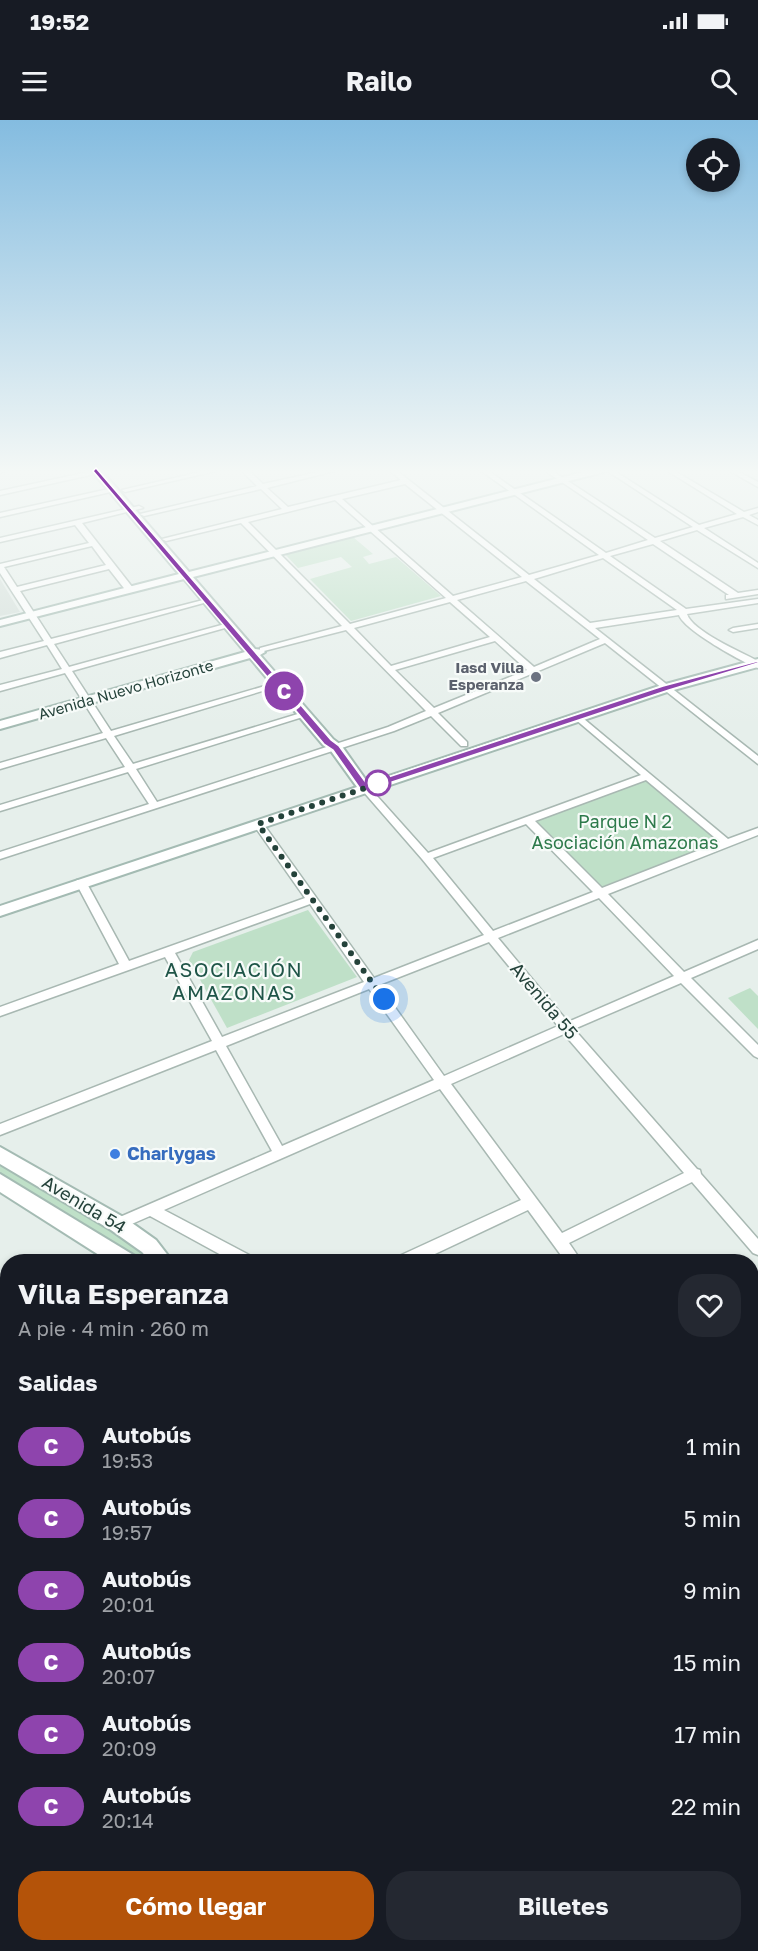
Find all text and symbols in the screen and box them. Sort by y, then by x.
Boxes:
text: 19:52 [30,8,89,35]
icon: menu [18,65,51,98]
text: Railo [346,65,412,97]
icon: search [707,65,740,98]
map controls [686,138,740,192]
button: locate [686,138,740,192]
street label: Avenida Nuevo Horizonte [36,655,216,723]
place label: Iasd Villa Esperanza [448,658,524,693]
marker: Iasd Villa Esperanza [529,670,543,684]
line badge: C [264,672,304,710]
text: C [277,678,291,704]
unlabelled marker [365,770,391,796]
park label: Parque N 2 Asociación Amazonas [531,810,719,853]
district label: ASOCIACIÓN AMAZONAS [165,957,303,1004]
street label: Avenida 55 [506,957,583,1043]
your location [369,984,399,1014]
place label: Charlygas [127,1142,216,1164]
marker: Charlygas [108,1147,122,1161]
street label: Avenida 54 [38,1170,131,1238]
button: heart [678,1274,741,1337]
text: Villa Esperanza [18,1277,229,1310]
text: A pie · 4 min · 260 m [18,1316,209,1340]
text: Salidas [18,1369,98,1396]
text: Autobús [102,1421,191,1448]
text: C [44,1433,58,1459]
text: 1 min [686,1433,741,1460]
text: 19:53 [102,1448,153,1472]
text: Autobús [102,1493,191,1520]
text: C [44,1505,58,1531]
text: 5 min [684,1505,741,1532]
text: 19:57 [102,1520,152,1544]
text: Autobús [102,1565,191,1592]
text: C [44,1577,58,1603]
text: 9 min [683,1577,741,1604]
text: 20:01 [102,1592,154,1616]
text: Autobús [102,1637,191,1664]
text: C [44,1649,58,1675]
text: 15 min [673,1649,741,1676]
text: 20:07 [102,1664,155,1688]
text: Autobús [102,1709,191,1736]
text: C [44,1721,58,1747]
text: 17 min [674,1721,741,1748]
text: 20:09 [102,1736,157,1760]
text: Autobús [102,1781,191,1808]
text: C [44,1793,58,1819]
text: 22 min [671,1793,741,1820]
text: 20:14 [102,1808,154,1832]
button: Cómo llegar [18,1871,374,1940]
button: Billetes [386,1871,741,1940]

